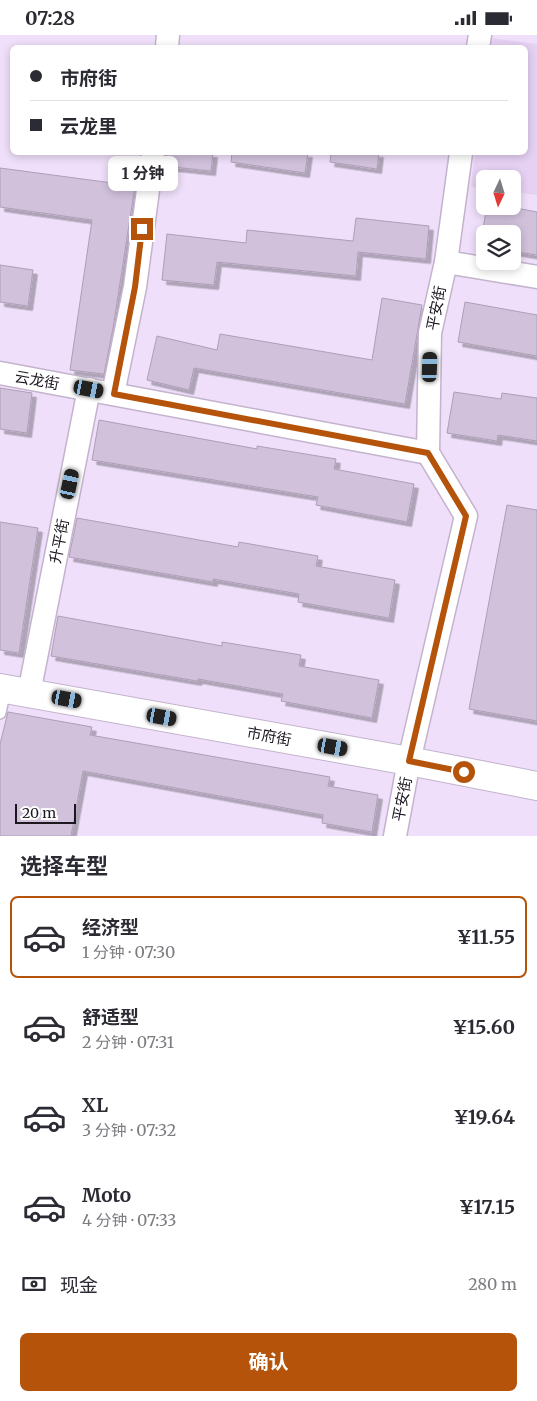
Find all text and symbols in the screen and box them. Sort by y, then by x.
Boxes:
text: 07:28 [25,6,75,30]
text: 市府街 [60,66,117,90]
text: 云龙里 [60,114,117,138]
callout: 1 分钟 [107,156,177,191]
text: 1 分钟 [121,163,165,183]
north arrow [476,170,521,215]
map controls [476,170,521,270]
route end [131,218,153,240]
button: layers [476,225,521,270]
street label: 平安街 [422,284,450,332]
car [421,352,438,382]
street label: 云龙街 [13,367,61,393]
car [72,379,105,399]
car [59,468,80,500]
street label: 升平街 [45,517,73,565]
car [50,689,83,709]
car [145,707,178,727]
street label: 市府街 [245,723,293,749]
car [316,737,349,757]
route start [453,761,475,783]
street label: 平安街 [388,775,416,823]
scale bar [15,801,76,824]
text: 20 m [22,804,56,822]
text: 选择车型 [20,852,108,880]
icon: car [22,915,67,960]
text: 经济型 [82,915,139,939]
text: ¥11.55 [457,925,515,949]
text: 1 分钟 · 07:30 [82,942,175,962]
icon: car [22,1005,67,1050]
text: 舒适型 [82,1005,139,1029]
text: ¥15.60 [453,1015,515,1039]
text: 2 分钟 · 07:31 [82,1032,174,1052]
text: XL [82,1093,108,1117]
icon: car [22,1095,67,1140]
text: ¥19.64 [453,1105,515,1129]
text: 3 分钟 · 07:32 [82,1120,176,1140]
text: Moto [82,1183,131,1207]
icon: car [22,1185,67,1230]
text: ¥17.15 [459,1195,515,1219]
text: 4 分钟 · 07:33 [82,1210,176,1230]
icon: cash [20,1270,48,1298]
text: 现金 [60,1273,98,1297]
text: 280 m [468,1274,517,1294]
button: 确认 [20,1333,517,1391]

